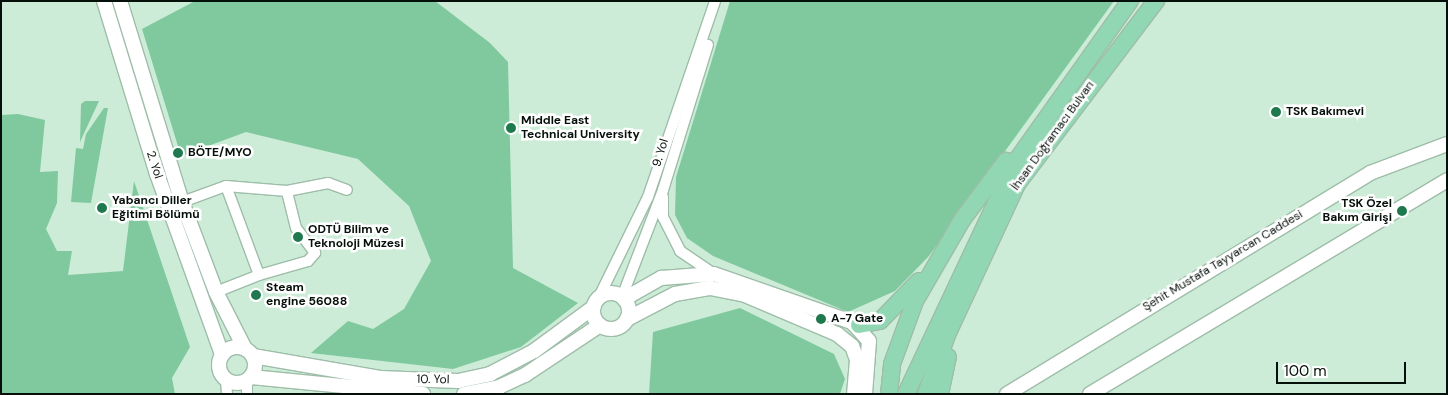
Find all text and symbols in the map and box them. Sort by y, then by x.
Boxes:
street label: İhsan Doğramacı Bulvarı [1009,79,1097,193]
place label: TSK Bakımevi [1286,105,1364,119]
marker: TSK Bakımevi [1270,106,1282,118]
place label: Middle East Technical University [521,114,640,142]
marker: Middle East Technical University [505,122,517,134]
street label: 9. Yol [650,137,672,169]
place label: BÖTE/MYO [188,146,252,160]
marker: BÖTE/MYO [172,147,184,159]
street label: 2. Yol [143,149,165,181]
place label: Yabancı Diller Eğitimi Bölümü [112,194,200,222]
place label: TSK Özel Bakım Girişi [1323,197,1392,225]
marker: Yabancı Diller Eğitimi Bölümü [96,202,108,214]
marker: TSK Özel Bakım Girişi [1396,205,1408,217]
street label: Şehit Mustafa Tayyarcan Caddesi [1140,207,1306,315]
place label: ODTÜ Bilim ve Teknoloji Müzesi [308,223,404,251]
marker: ODTÜ Bilim ve Teknoloji Müzesi [292,231,304,243]
place label: Steam engine 56088 [266,281,347,309]
marker: Steam engine 56088 [250,289,262,301]
place label: A-7 Gate [831,312,883,326]
marker: A-7 Gate [815,313,827,325]
scale bar [1278,352,1408,384]
text: 100 m [1284,361,1327,381]
street label: 10. Yol [417,373,449,387]

